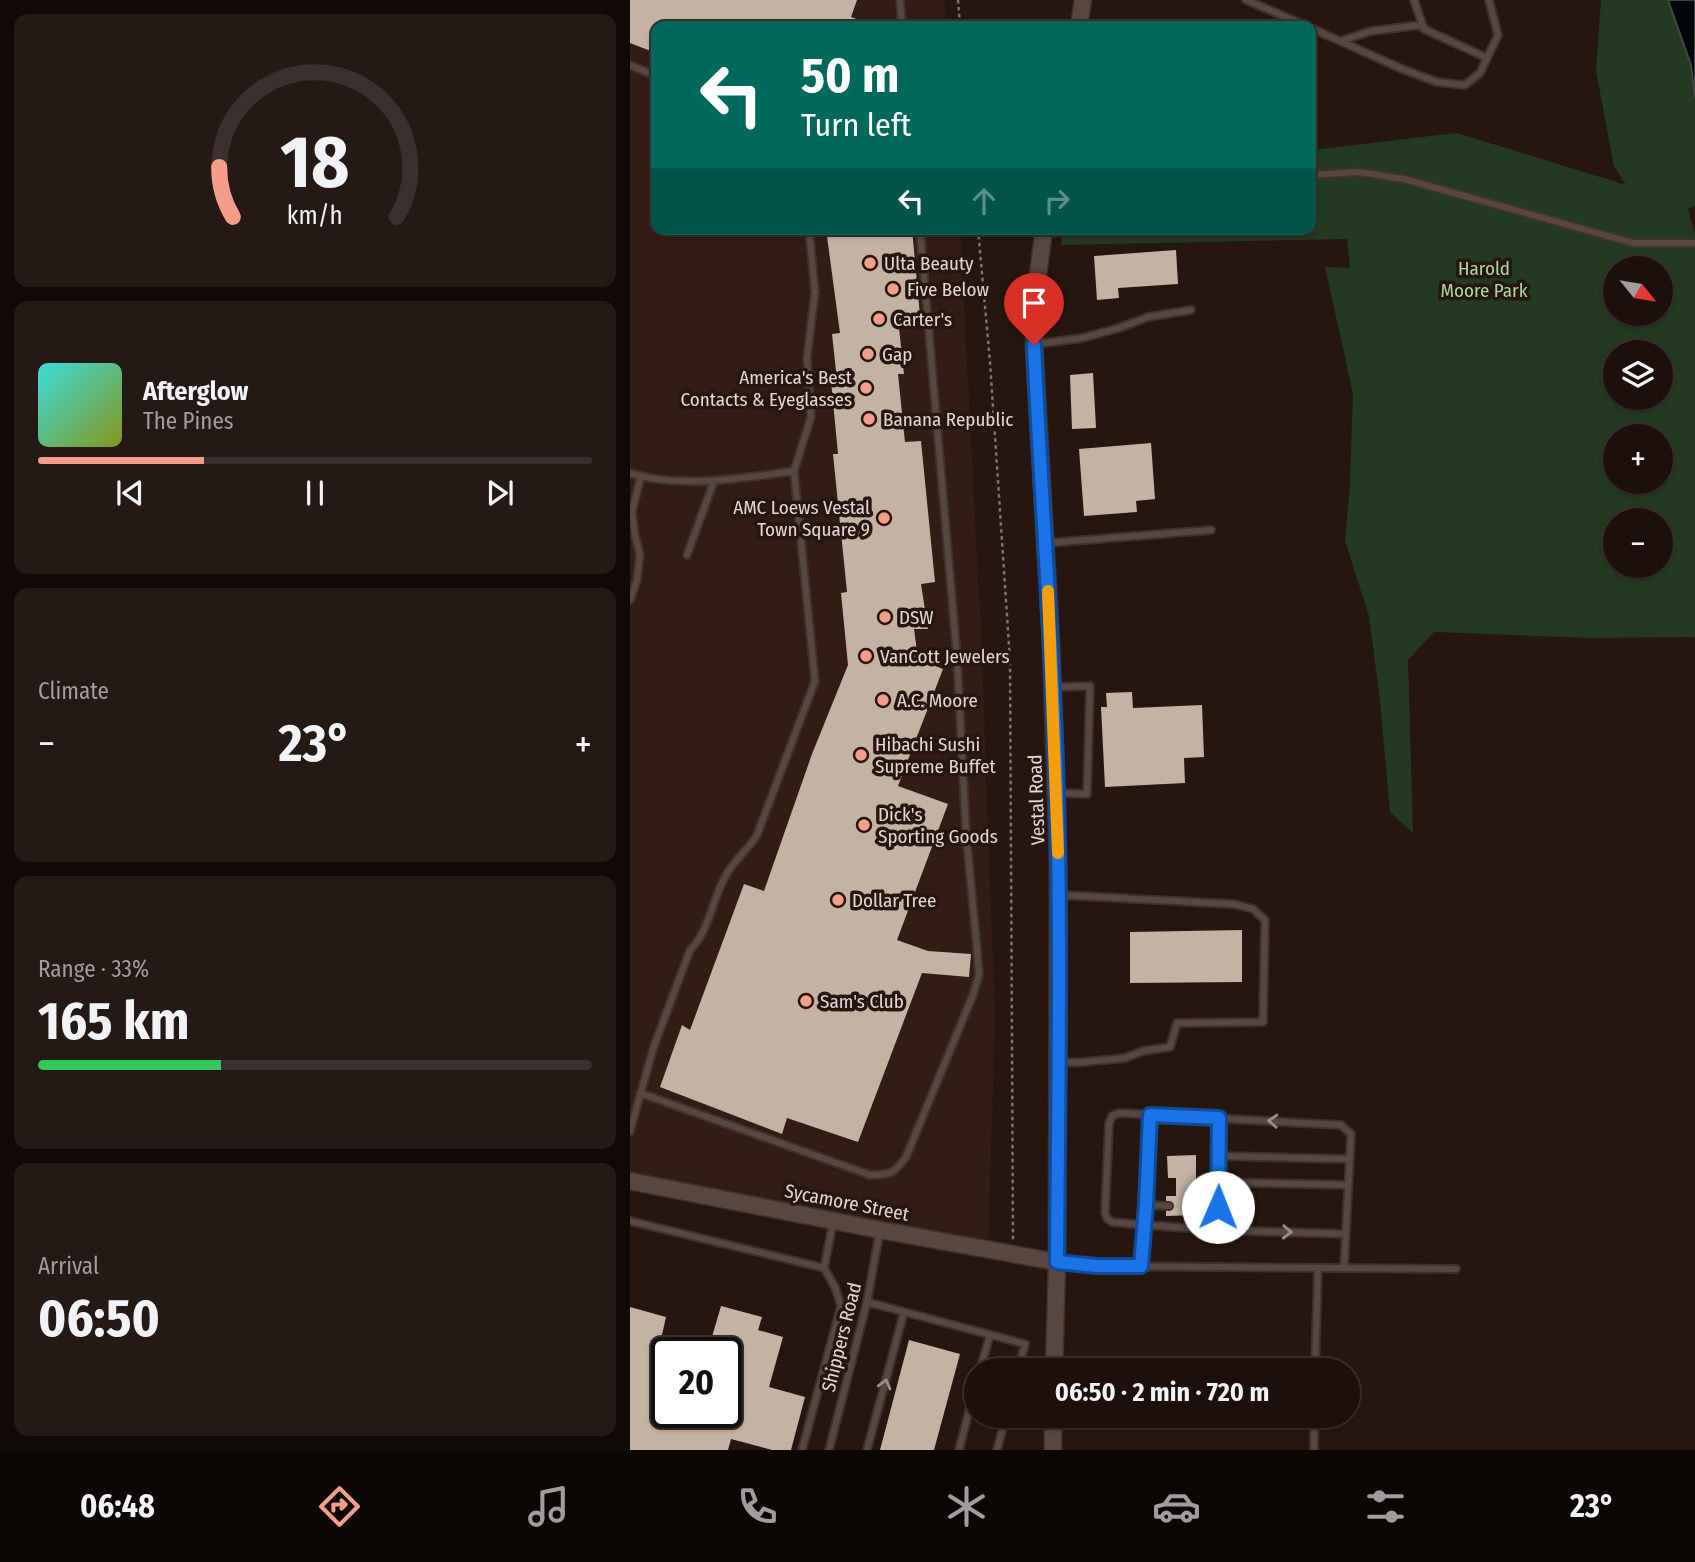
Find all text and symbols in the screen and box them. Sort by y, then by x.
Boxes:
text: 50 m [801,46,899,105]
icon: left [686,49,777,140]
text: Turn left [801,106,911,144]
text: 18 [280,119,350,206]
icon: left [892,182,930,220]
icon: ahead [965,182,1003,220]
icon: right [1038,182,1076,220]
text: km/h [287,200,343,230]
place label: Ulta Beauty [884,252,974,275]
marker: Ulta Beauty [862,255,878,271]
north arrow [1603,256,1673,326]
map controls [1603,256,1673,578]
park label: Harold Moore Park [1440,257,1528,302]
pin [1004,273,1064,345]
place label: Five Below [907,278,989,301]
marker: Five Below [885,281,901,297]
icon: arrive [1015,284,1053,322]
place label: Carter's [893,308,952,331]
marker: Carter's [871,311,887,327]
button: layers [1603,340,1673,410]
place label: Gap [882,343,912,366]
marker: Gap [860,346,876,362]
place label: America's Best Contacts & Eyeglasses [680,366,853,411]
text: Afterglow [143,376,248,407]
marker: America's Best Contacts & Eyeglasses [858,380,874,396]
text: The Pines [143,407,234,435]
place label: Banana Republic [883,408,1013,431]
marker: Banana Republic [861,411,877,427]
button: + [1603,424,1673,494]
icon: previous [111,474,149,512]
icon: pause [296,474,334,512]
icon: next [481,474,519,512]
place label: AMC Loews Vestal Town Square 9 [733,496,870,541]
button: − [1603,508,1673,578]
marker: AMC Loews Vestal Town Square 9 [876,510,892,526]
place label: DSW [899,606,934,629]
marker: DSW [877,609,893,625]
place label: VanCott Jewelers [880,645,1010,668]
marker: VanCott Jewelers [858,648,874,664]
text: Climate [38,677,109,705]
place label: A.C. Moore [897,689,978,712]
marker: A.C. Moore [875,692,891,708]
text: 23° [278,712,351,775]
text: − [38,721,55,767]
text: + [575,721,592,767]
place label: Hibachi Sushi Supreme Buffet [875,733,997,778]
marker: Hibachi Sushi Supreme Buffet [853,747,869,763]
street label: Vestal Road [1023,754,1050,846]
place label: Dick's Sporting Goods [878,803,998,848]
marker: Dick's Sporting Goods [856,817,872,833]
place label: Dollar Tree [852,889,936,912]
marker: Dollar Tree [830,892,846,908]
text: Range · 33% [38,955,149,983]
text: 165 km [38,990,189,1053]
place label: Sam's Club [820,990,904,1013]
marker: Sam's Club [798,993,814,1009]
one-way arrow [1267,1114,1278,1129]
position arrow [1181,1170,1255,1244]
street label: Sycamore Street [783,1179,912,1226]
one-way arrow [1281,1225,1292,1240]
text: Arrival [38,1252,99,1280]
street label: Shippers Road [817,1280,866,1394]
text: 06:50 [38,1287,160,1350]
speed limit sign: 20 [651,1337,742,1428]
text: 06:50 · 2 min · 720 m [1055,1377,1269,1408]
one-way arrow [876,1378,891,1390]
icon: directions [315,1482,364,1531]
icon: music [524,1482,573,1531]
icon: phone [733,1482,782,1531]
icon: climate [942,1482,991,1531]
icon: car [1152,1482,1201,1531]
icon: filters [1361,1482,1410,1531]
text: 06:48 [80,1487,155,1525]
text: 23° [1570,1487,1615,1525]

